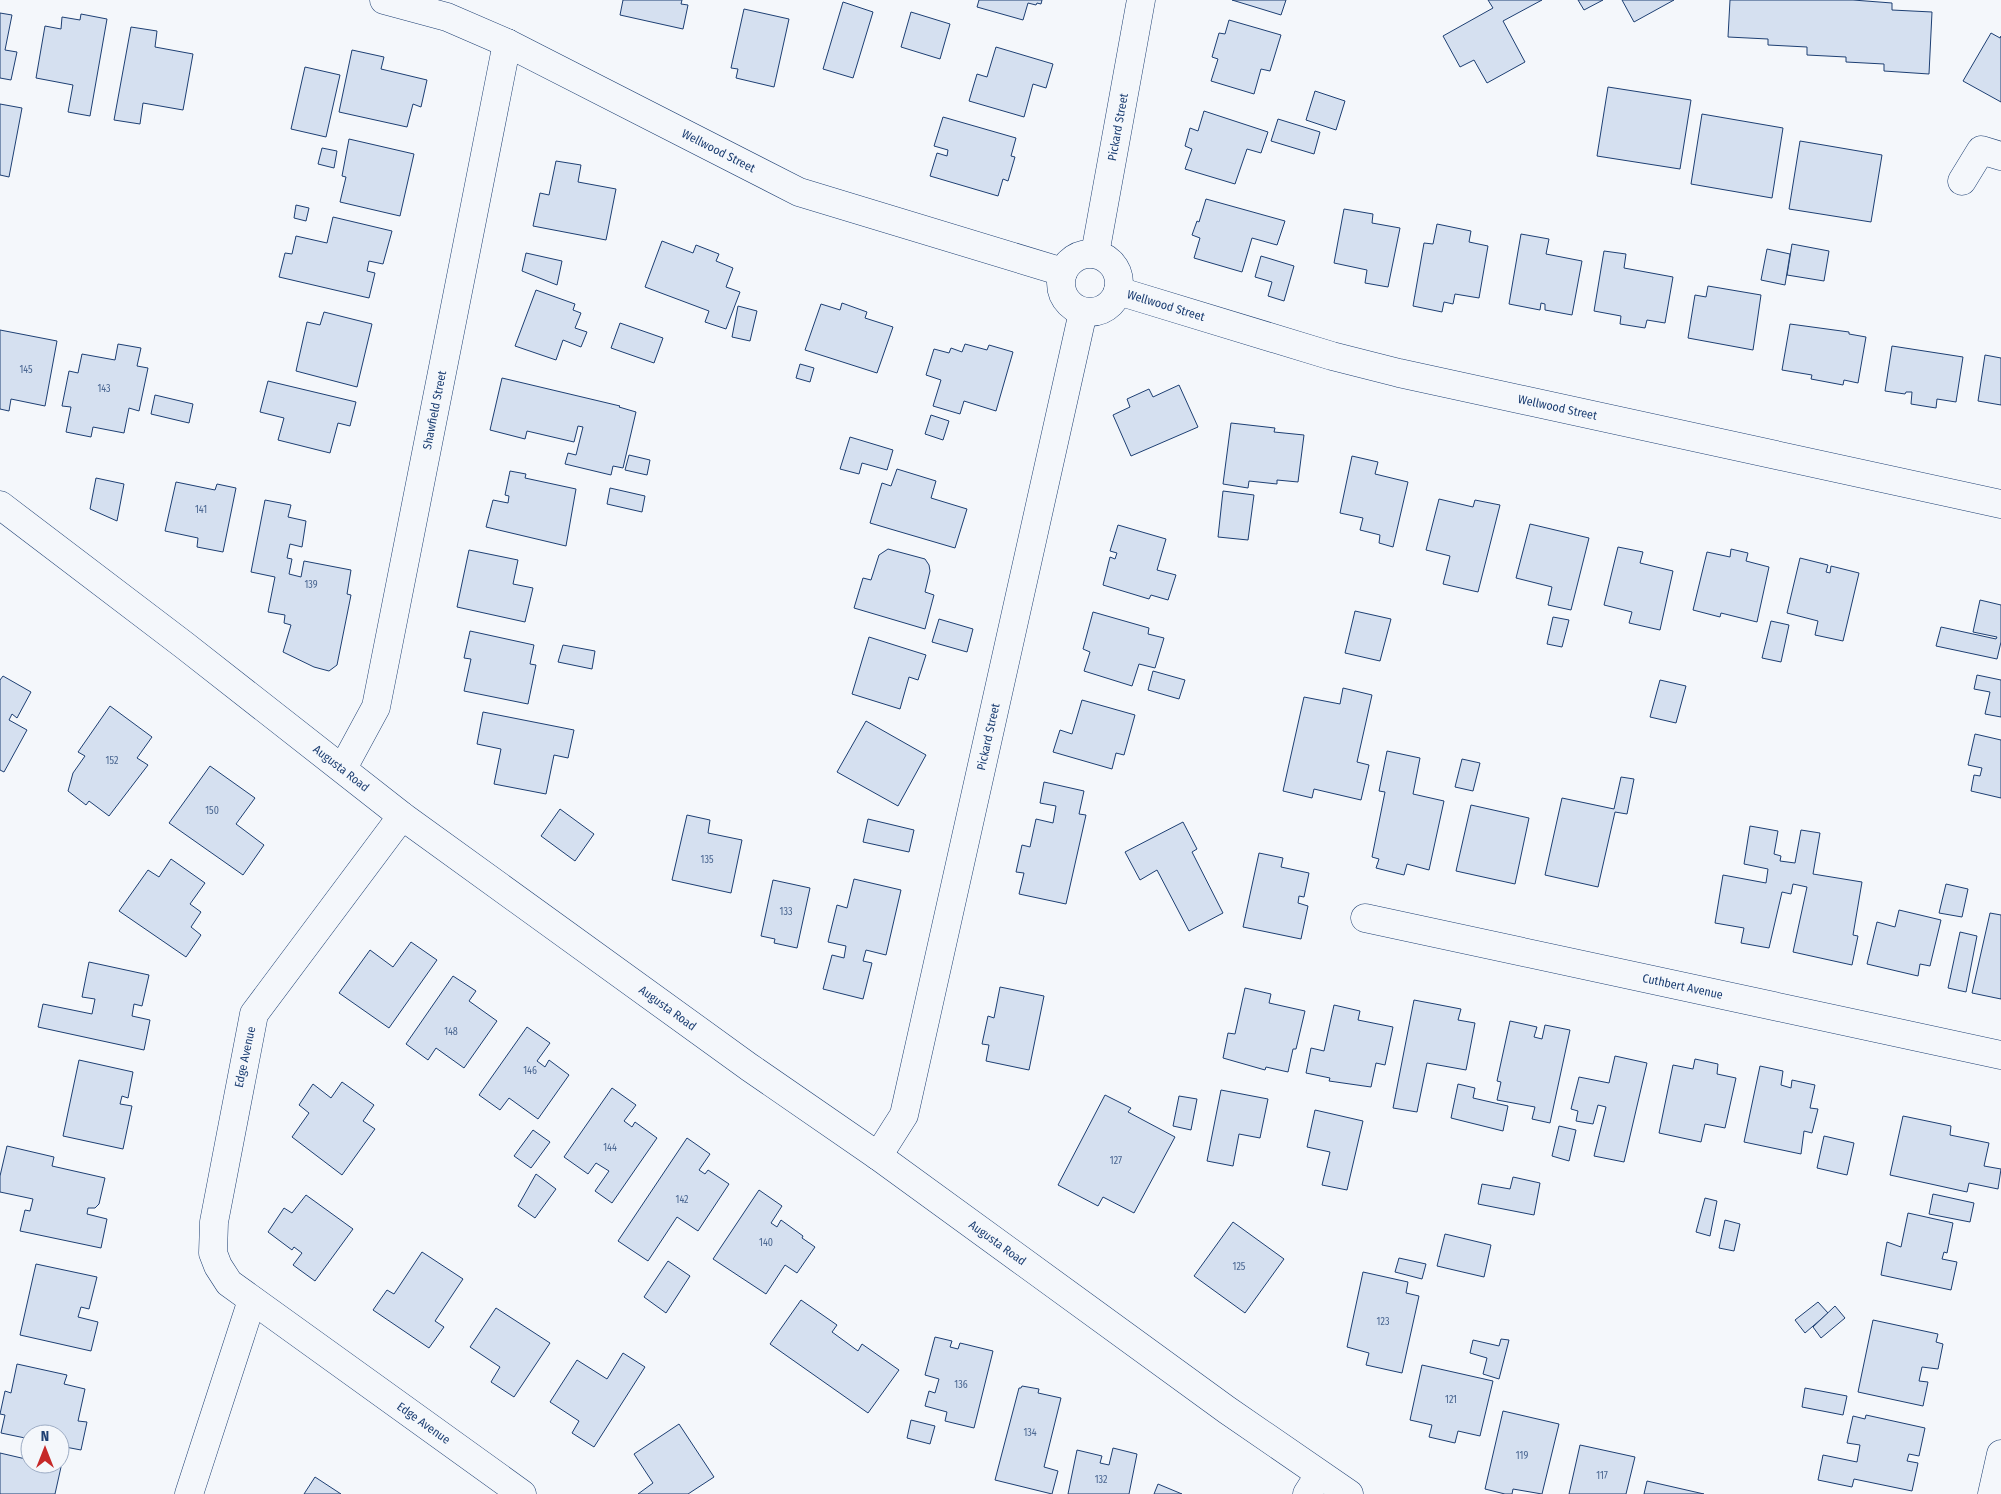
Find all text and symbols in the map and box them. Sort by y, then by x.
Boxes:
street label: Pickard Street [1105,92,1131,162]
street label: Wellwood Street [679,126,758,175]
street label: Wellwood Street [1125,287,1206,324]
house number: 145 [19,364,33,376]
street label: Shawfield Street [420,369,449,451]
house number: 143 [97,383,111,395]
street label: Wellwood Street [1517,392,1598,423]
house number: 141 [195,504,207,516]
house number: 139 [304,579,318,591]
street label: Pickard Street [974,702,1003,772]
street label: Augusta Road [311,742,372,794]
house number: 152 [106,755,119,767]
house number: 150 [205,805,219,817]
house number: 135 [701,854,714,866]
house number: 133 [780,906,793,918]
street label: Cuthbert Avenue [1641,971,1724,1002]
street label: Augusta Road [636,983,699,1033]
street label: Edge Avenue [232,1025,258,1089]
house number: 148 [444,1026,458,1038]
house number: 146 [523,1065,537,1077]
house number: 144 [603,1142,617,1154]
house number: 127 [1110,1155,1122,1167]
house number: 142 [675,1194,689,1206]
street label: Augusta Road [966,1218,1029,1268]
house number: 140 [759,1237,773,1249]
house number: 125 [1233,1261,1246,1273]
house number: 123 [1377,1316,1390,1328]
house number: 136 [954,1379,968,1391]
house number: 121 [1445,1394,1457,1406]
street label: Edge Avenue [394,1399,453,1447]
north arrow [20,1424,70,1474]
house number: 134 [1023,1427,1037,1439]
text: N [41,1428,49,1445]
house number: 119 [1516,1450,1528,1462]
house number: 117 [1596,1470,1608,1482]
house number: 132 [1095,1474,1108,1486]

